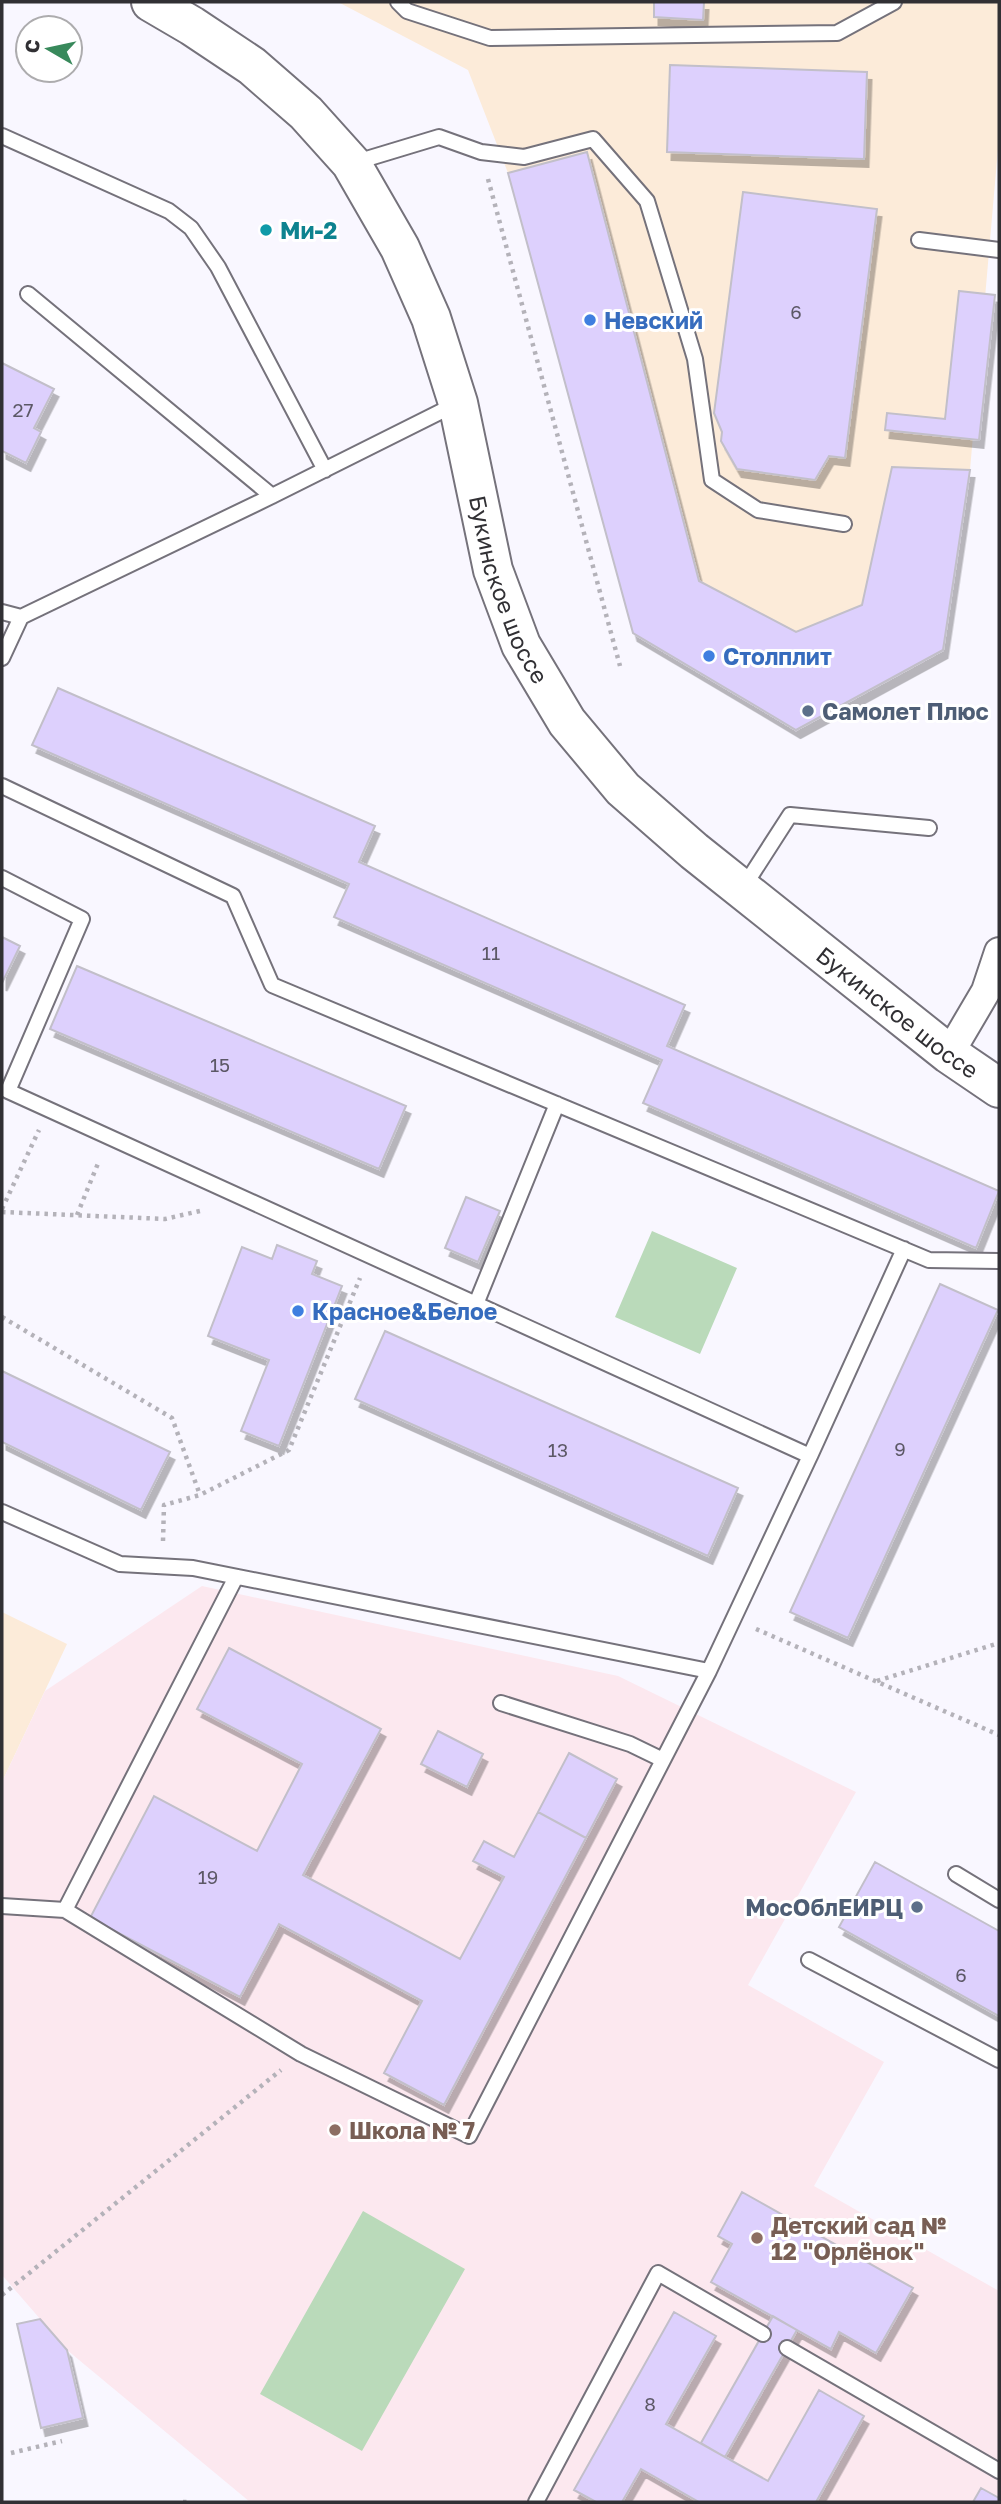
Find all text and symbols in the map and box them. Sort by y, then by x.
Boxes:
north arrow [14,14,84,84]
text: С [19,38,44,55]
place label: Ми-2 [280,216,337,244]
marker: Ми-2 [258,222,274,238]
house number: 6 [790,300,802,323]
place label: Невский [604,306,703,334]
marker: Невский [582,312,598,328]
house number: 27 [12,398,34,421]
street label: Букинское шоссе [464,493,555,688]
place label: Столплит [723,642,832,670]
marker: Столплит [701,648,717,664]
place label: Самолет Плюс [822,697,989,725]
marker: Самолет Плюс [800,703,816,719]
street label: Букинское шоссе [811,940,984,1084]
house number: 11 [482,941,500,964]
house number: 15 [210,1053,230,1076]
place label: Красное&Белое [312,1297,497,1325]
marker: Красное&Белое [290,1303,306,1319]
house number: 9 [894,1437,906,1460]
house number: 13 [548,1438,568,1461]
house number: 19 [198,1865,218,1888]
place label: МосОблЕИРЦ [745,1893,903,1921]
marker: МосОблЕИРЦ [909,1899,925,1915]
house number: 6 [955,1963,967,1986]
place label: Школа № 7 [349,2116,475,2144]
marker: Школа № 7 [327,2122,343,2138]
place label: Детский сад № 12 "Орлёнок" [771,2211,946,2265]
marker: Детский сад № 12 "Орлёнок" [749,2230,765,2246]
house number: 8 [644,2392,656,2415]

